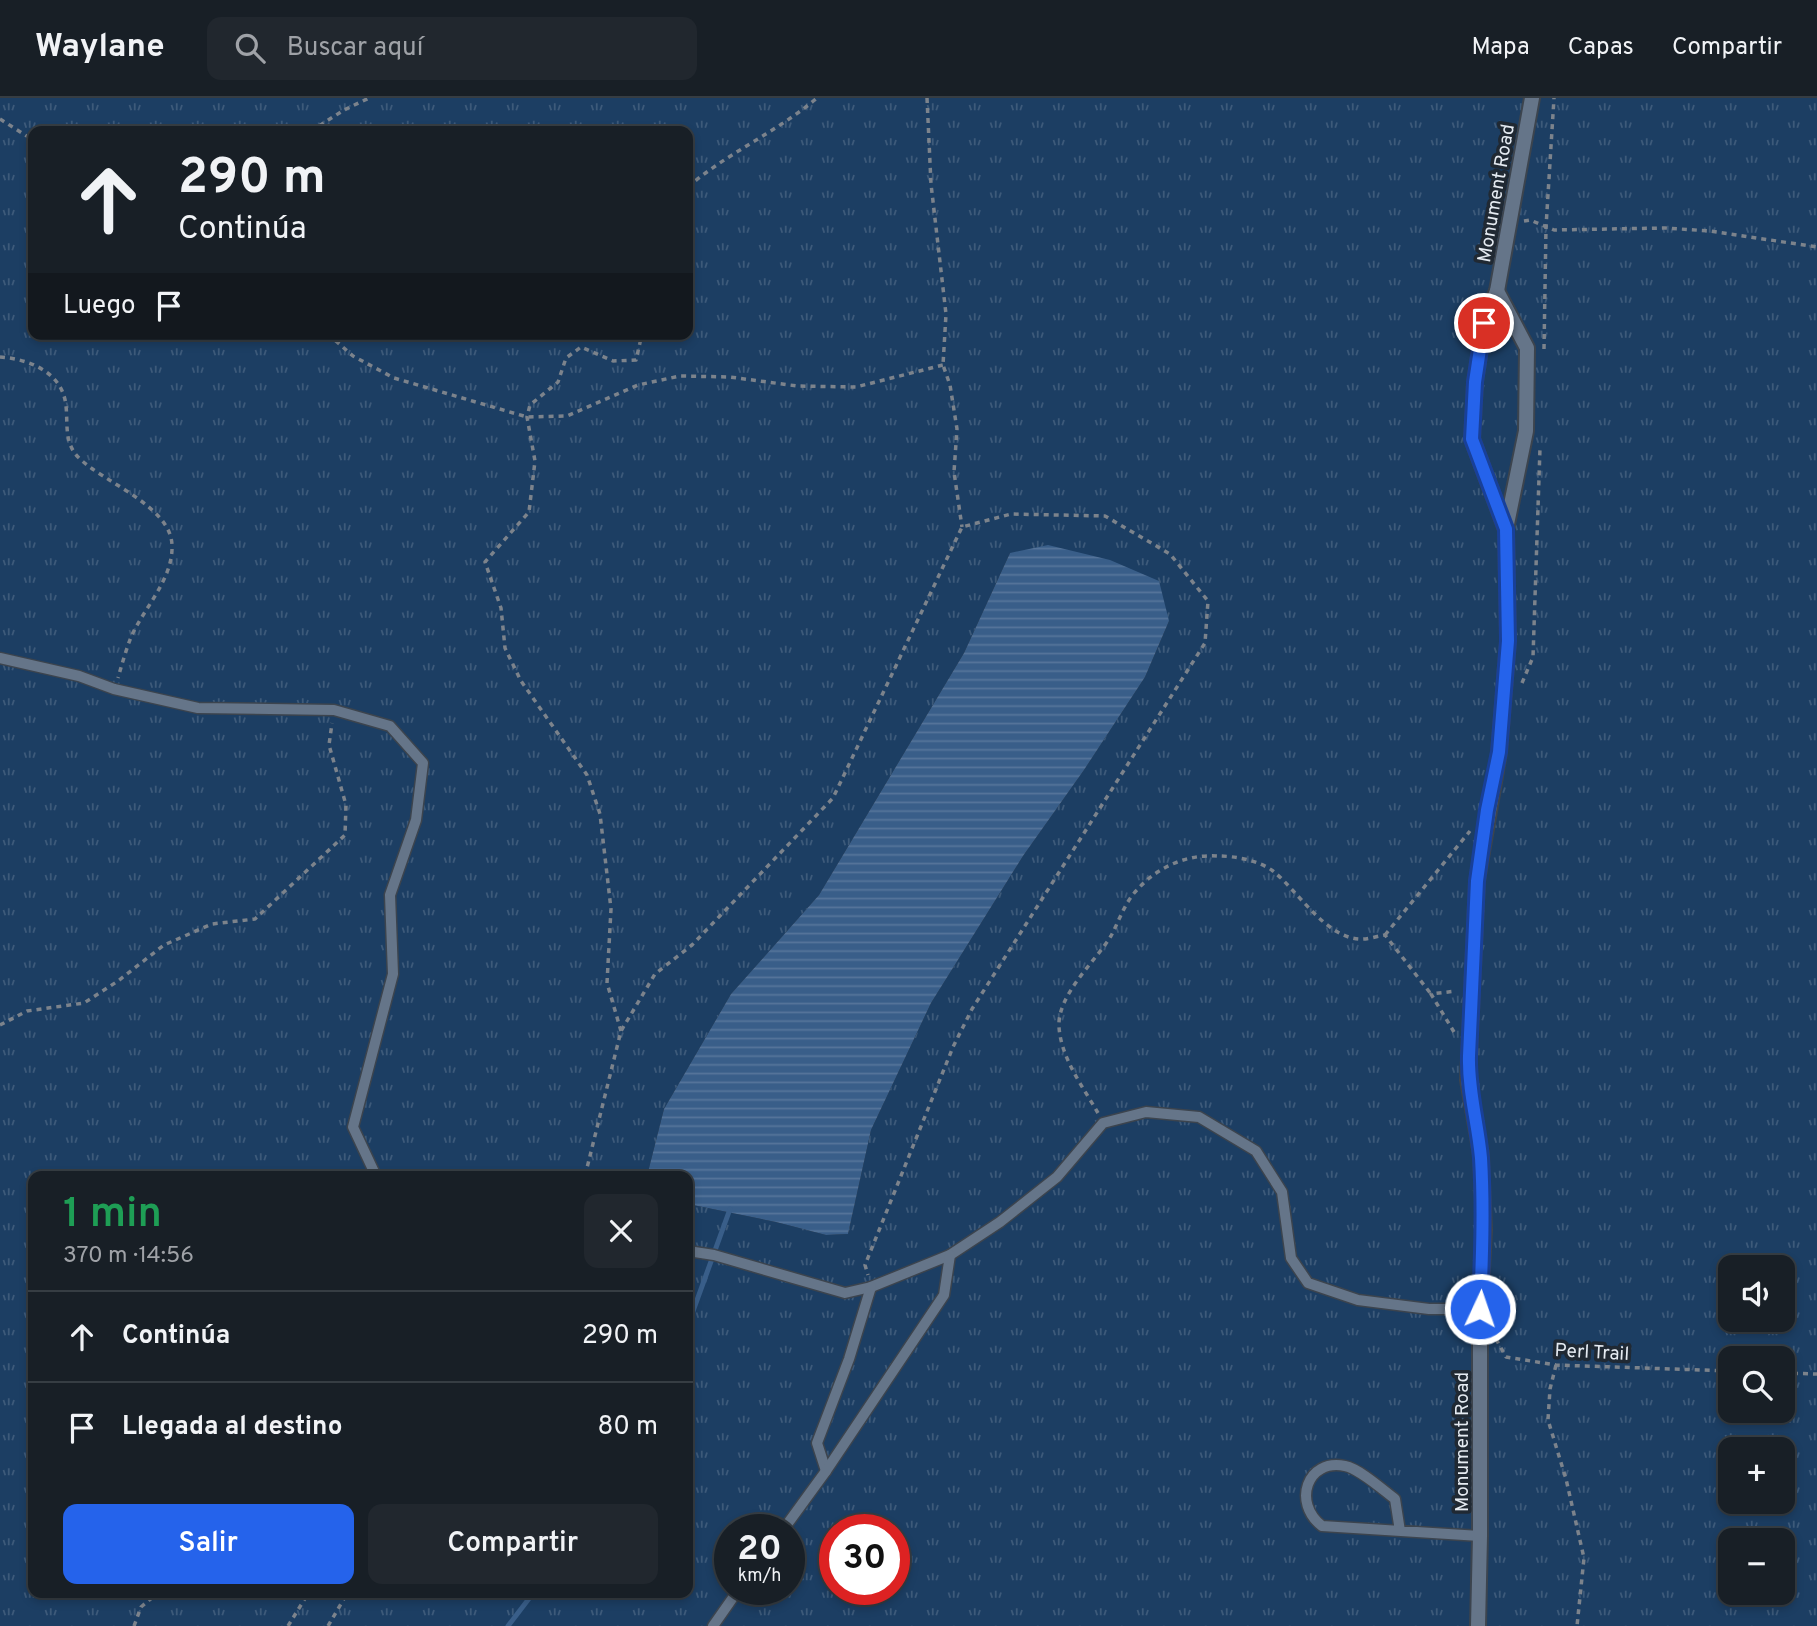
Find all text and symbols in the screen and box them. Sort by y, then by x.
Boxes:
search box [207,17,697,80]
text: Waylane [35,27,165,69]
icon: search [231,29,269,67]
text: Buscar aquí [287,32,423,65]
text: Mapa [1472,33,1530,63]
text: Capas [1568,33,1634,63]
text: Compartir [1672,33,1782,63]
street label: Monument Road [1473,122,1521,264]
text: 290 m [178,149,326,211]
icon: ahead [63,154,154,245]
text: Continúa [178,210,307,250]
icon: arrive [150,287,188,325]
text: Luego [63,290,136,323]
pin [1454,293,1514,353]
icon: arrive [1465,304,1503,342]
text: 1 min [63,1189,162,1242]
button: close [584,1194,658,1268]
text: 370 m · 14:56 [63,1242,194,1271]
map controls [1718,1255,1795,1605]
button: sound [1718,1255,1795,1332]
position arrow [1443,1272,1517,1346]
icon: ahead [63,1318,101,1356]
text: Continúa [122,1320,230,1353]
text: 290 m [582,1320,658,1353]
street label: Perl Trail [1554,1339,1630,1367]
button: search [1718,1346,1795,1423]
street label: Monument Road [1451,1372,1475,1512]
icon: arrive [63,1409,101,1447]
text: Llegada al destino [122,1411,342,1444]
text: 80 m [598,1411,658,1444]
button: + [1718,1437,1795,1514]
button: Salir [63,1504,354,1584]
button: Compartir [368,1504,658,1584]
speed limit sign: 30 [819,1514,910,1605]
text: 20 [737,1528,782,1572]
button: − [1718,1528,1795,1605]
text: km/h [738,1565,781,1588]

